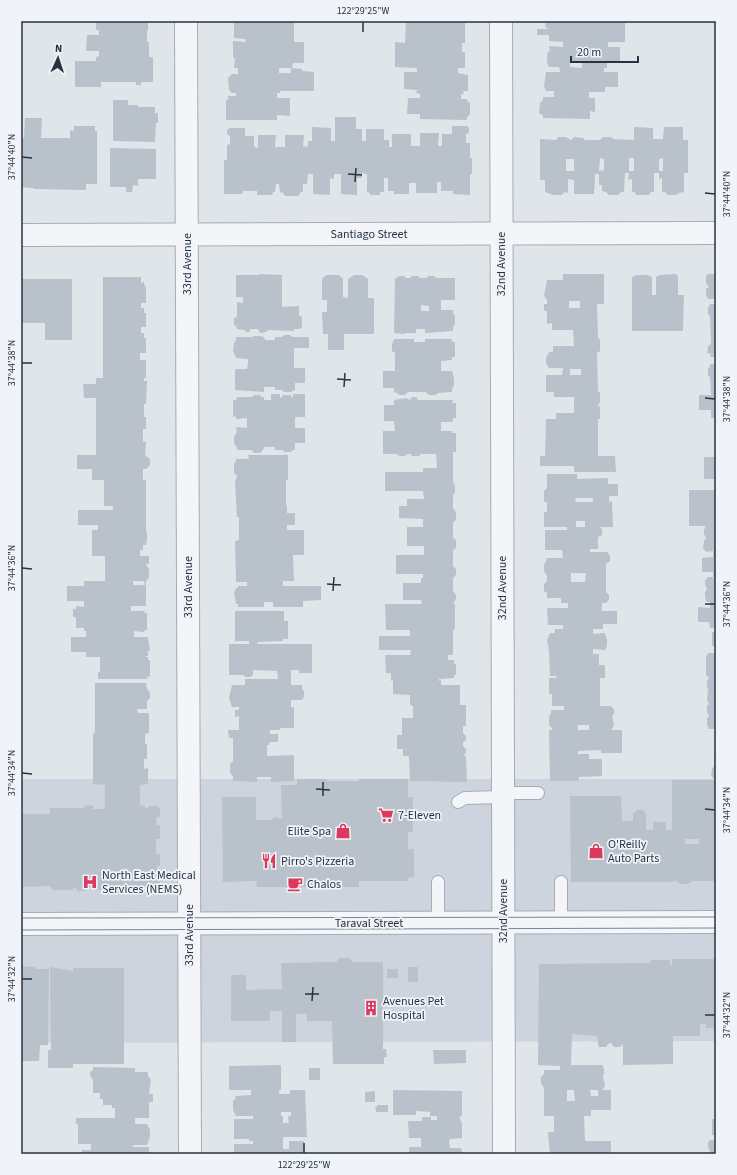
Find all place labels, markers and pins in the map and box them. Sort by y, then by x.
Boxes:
supermarket icon: 7-Eleven [377,806,395,824]
place label: 7-Eleven [398,807,441,824]
shop icon: Elite Spa [334,822,352,840]
place label: Elite Spa [287,823,331,840]
place label: O'Reilly Auto Parts [608,836,659,867]
shop icon: O'Reilly Auto Parts [587,842,605,860]
restaurant icon: Pirro's Pizzeria [260,852,278,870]
place label: Pirro's Pizzeria [281,853,354,870]
place label: North East Medical Services (NEMS) [102,867,196,898]
hospital icon: North East Medical Services (NEMS) [81,873,99,891]
cafe icon: Chalos [286,875,304,893]
place label: Chalos [307,876,341,893]
place label: Avenues Pet Hospital [383,993,444,1024]
building icon: Avenues Pet Hospital [362,999,380,1017]

